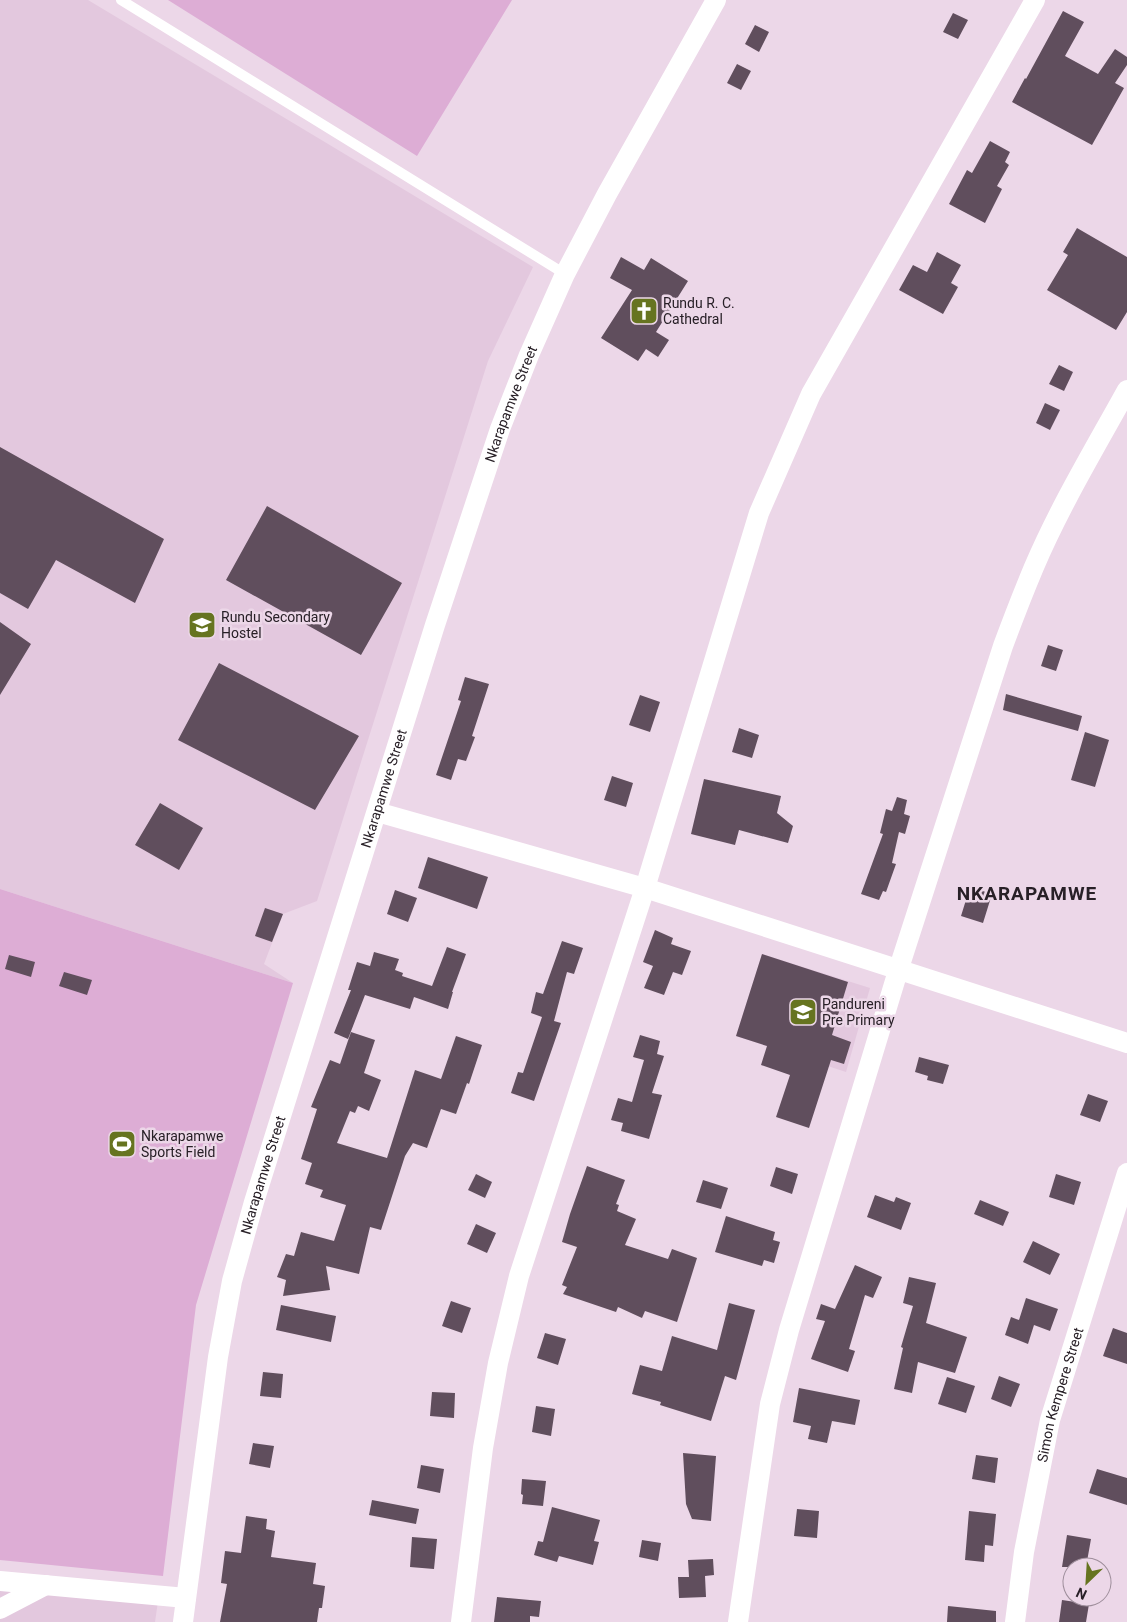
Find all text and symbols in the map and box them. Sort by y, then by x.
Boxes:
place label: Rundu R. C. Cathedral [663,295,735,327]
church icon: Rundu R. C. Cathedral [629,296,659,326]
street label: Nkarapamwe Street [482,343,540,464]
place label: Rundu Secondary Hostel [221,609,330,641]
school or university icon: Rundu Secondary Hostel [187,610,217,640]
street label: Nkarapamwe Street [358,727,410,850]
district label: NKARAPAMWE [957,882,1097,905]
place label: Pandureni Pre Primary [822,996,895,1028]
school or university icon: Pandureni Pre Primary [788,997,818,1027]
street label: Nkarapamwe Street [237,1113,289,1236]
place label: Nkarapamwe Sports Field [141,1128,223,1160]
sports icon: Nkarapamwe Sports Field [107,1129,137,1159]
street label: Simon Kempere Street [1034,1325,1087,1464]
north arrow [1062,1557,1112,1607]
text: N [1074,1584,1089,1603]

